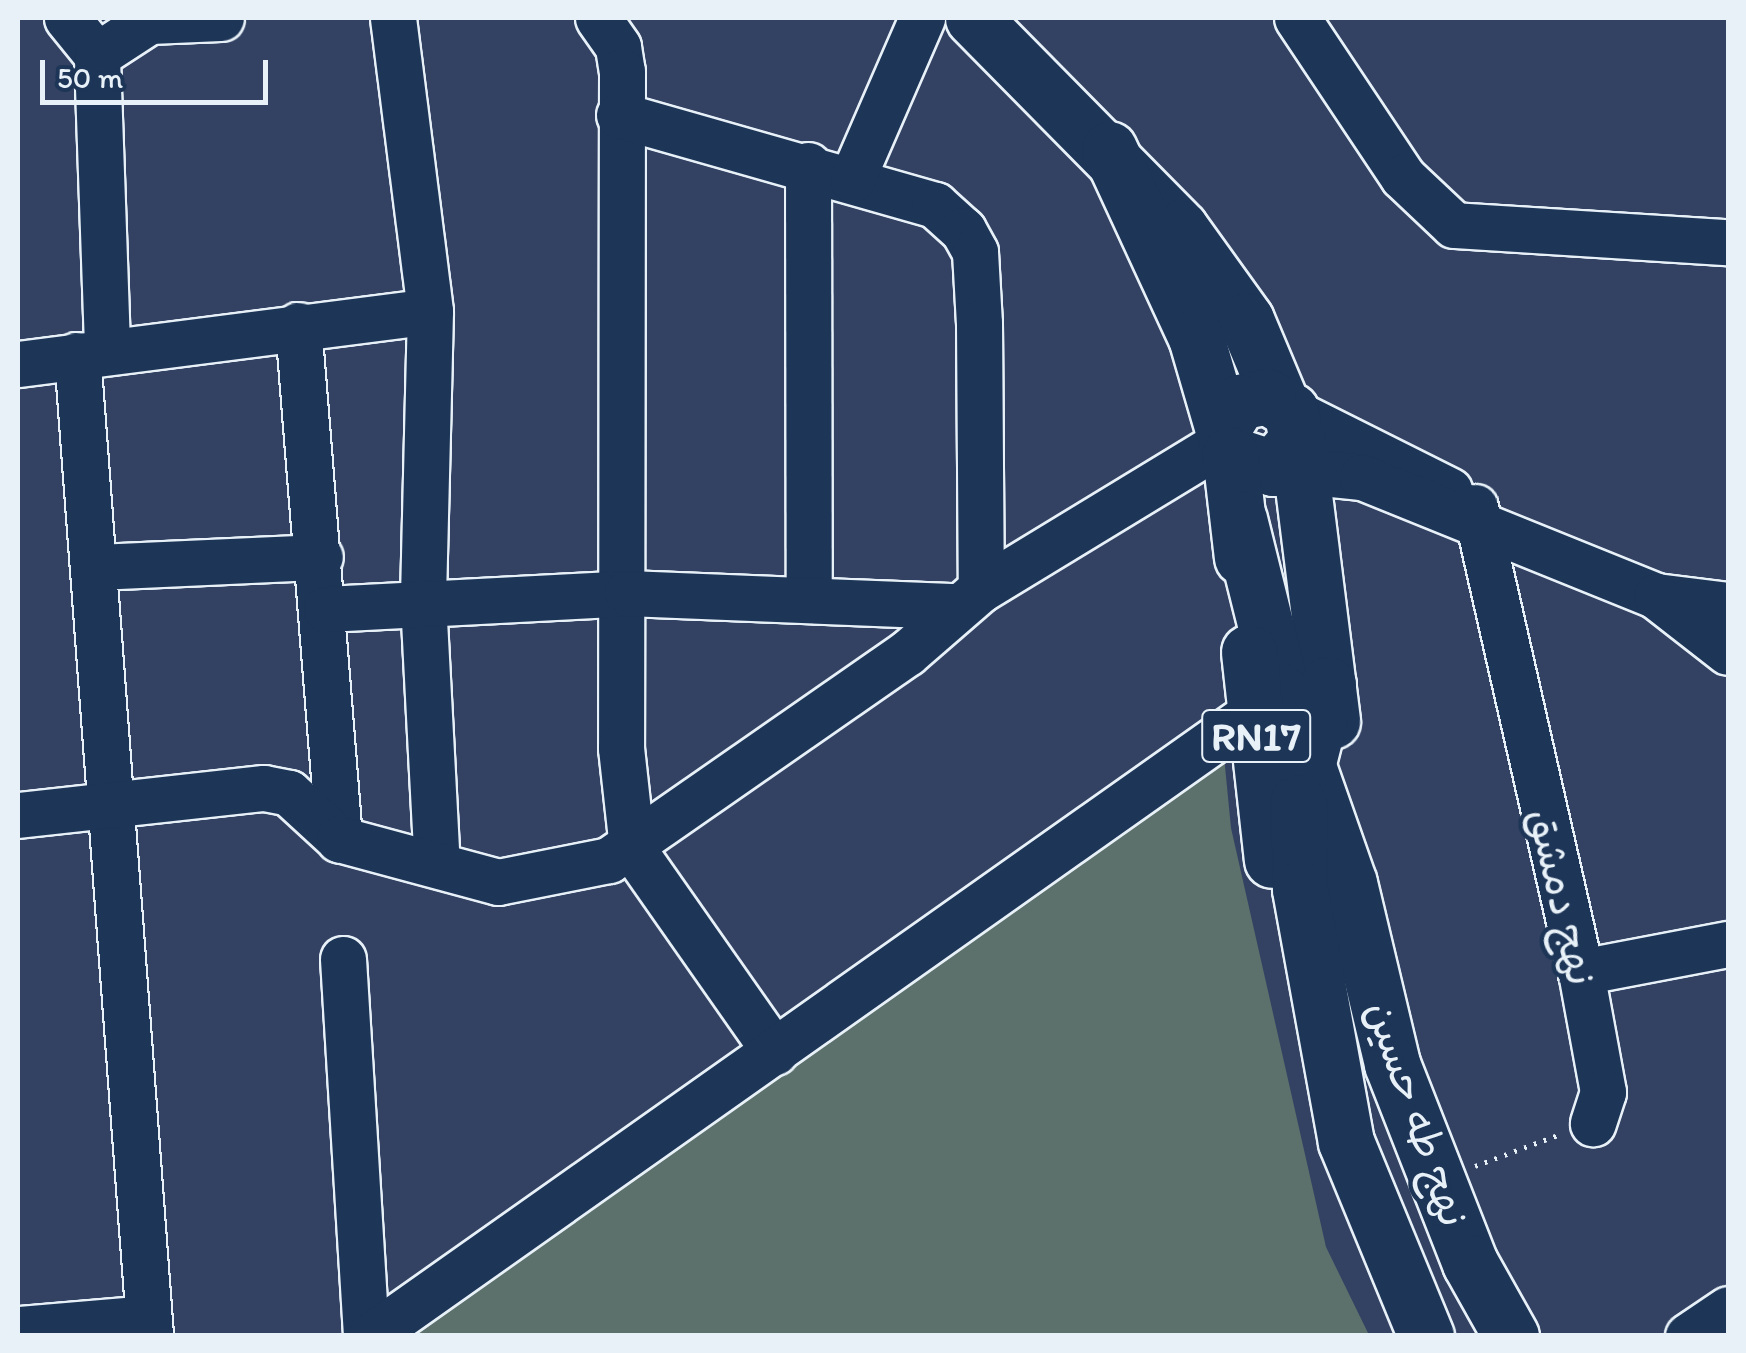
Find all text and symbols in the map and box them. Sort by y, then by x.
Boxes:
scale bar [45,40,272,102]
text: 50 m [57,59,123,96]
road number: RN17 [1201,701,1311,771]
street label: نهج دمشق [1517,803,1607,991]
street label: نهج طه حسين [1355,995,1479,1233]

